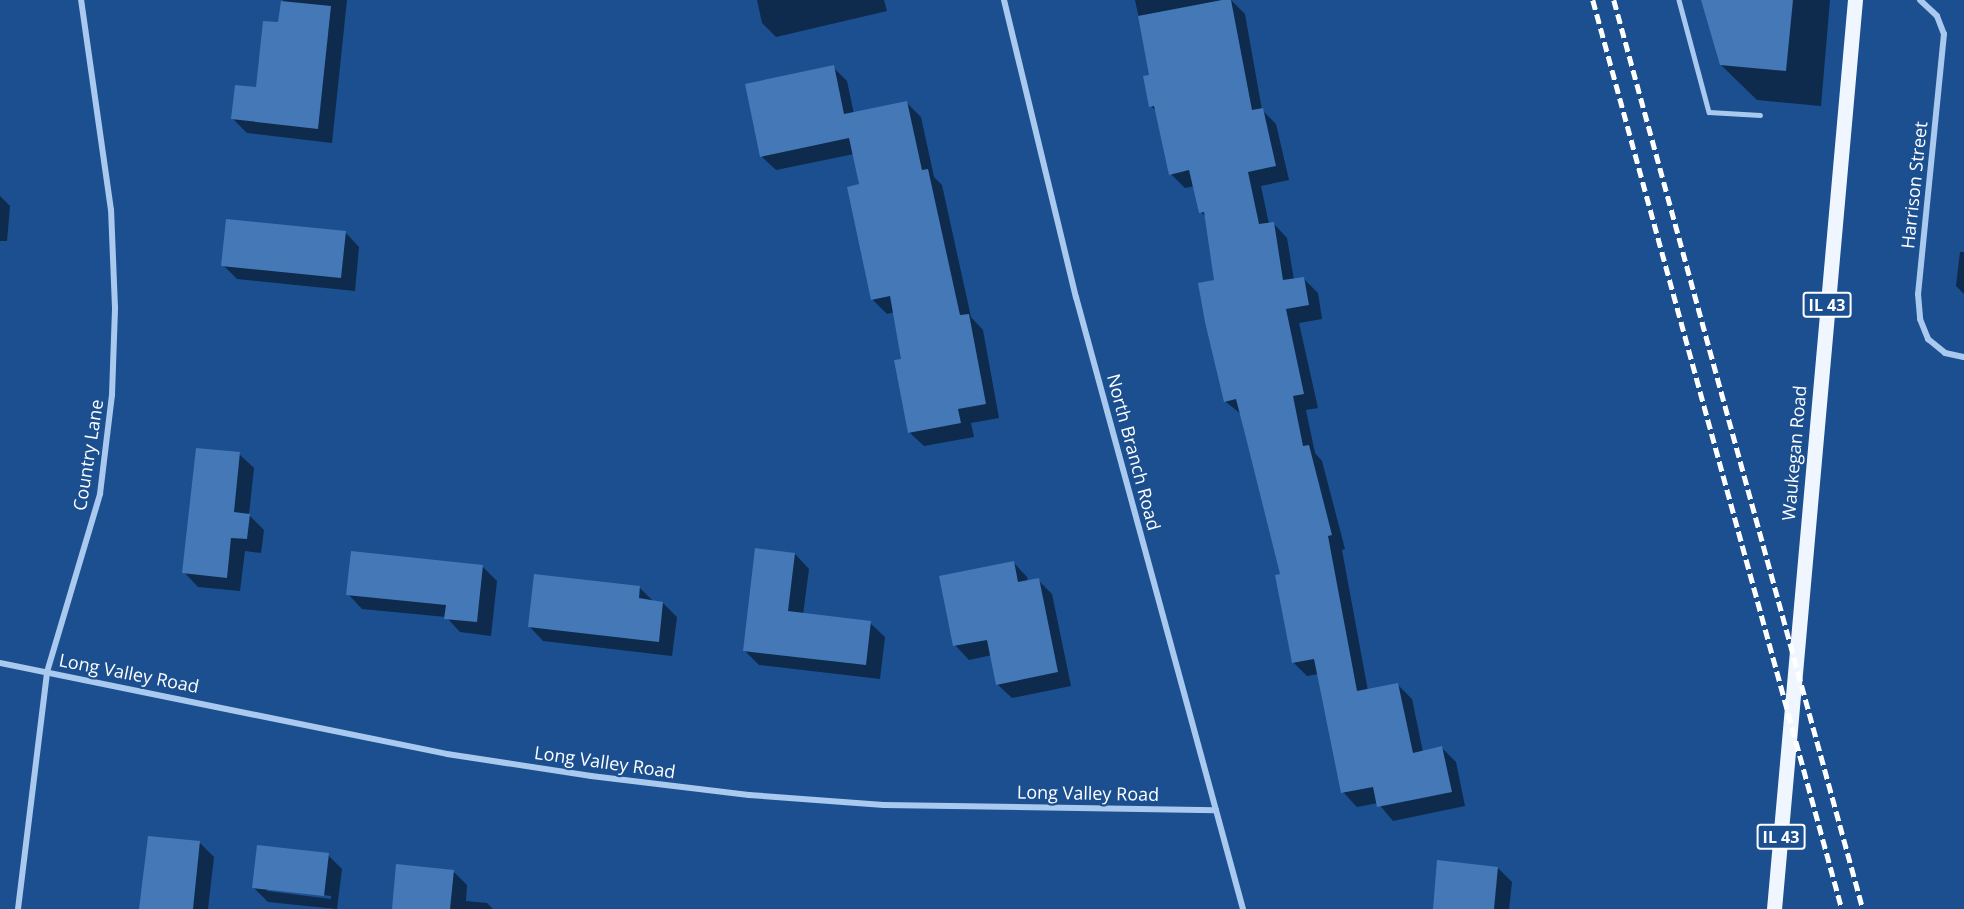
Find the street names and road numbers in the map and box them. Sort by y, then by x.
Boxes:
street label: Harrison Street [1897,120,1931,250]
road number: IL 43 [1802,292,1852,318]
street label: North Branch Road [1103,371,1165,533]
street label: Waukegan Road [1777,384,1811,522]
street label: Country Lane [69,398,107,512]
street label: Long Valley Road [57,649,201,697]
street label: Long Valley Road [533,741,677,783]
street label: Long Valley Road [1017,781,1159,805]
road number: IL 43 [1756,824,1806,850]

